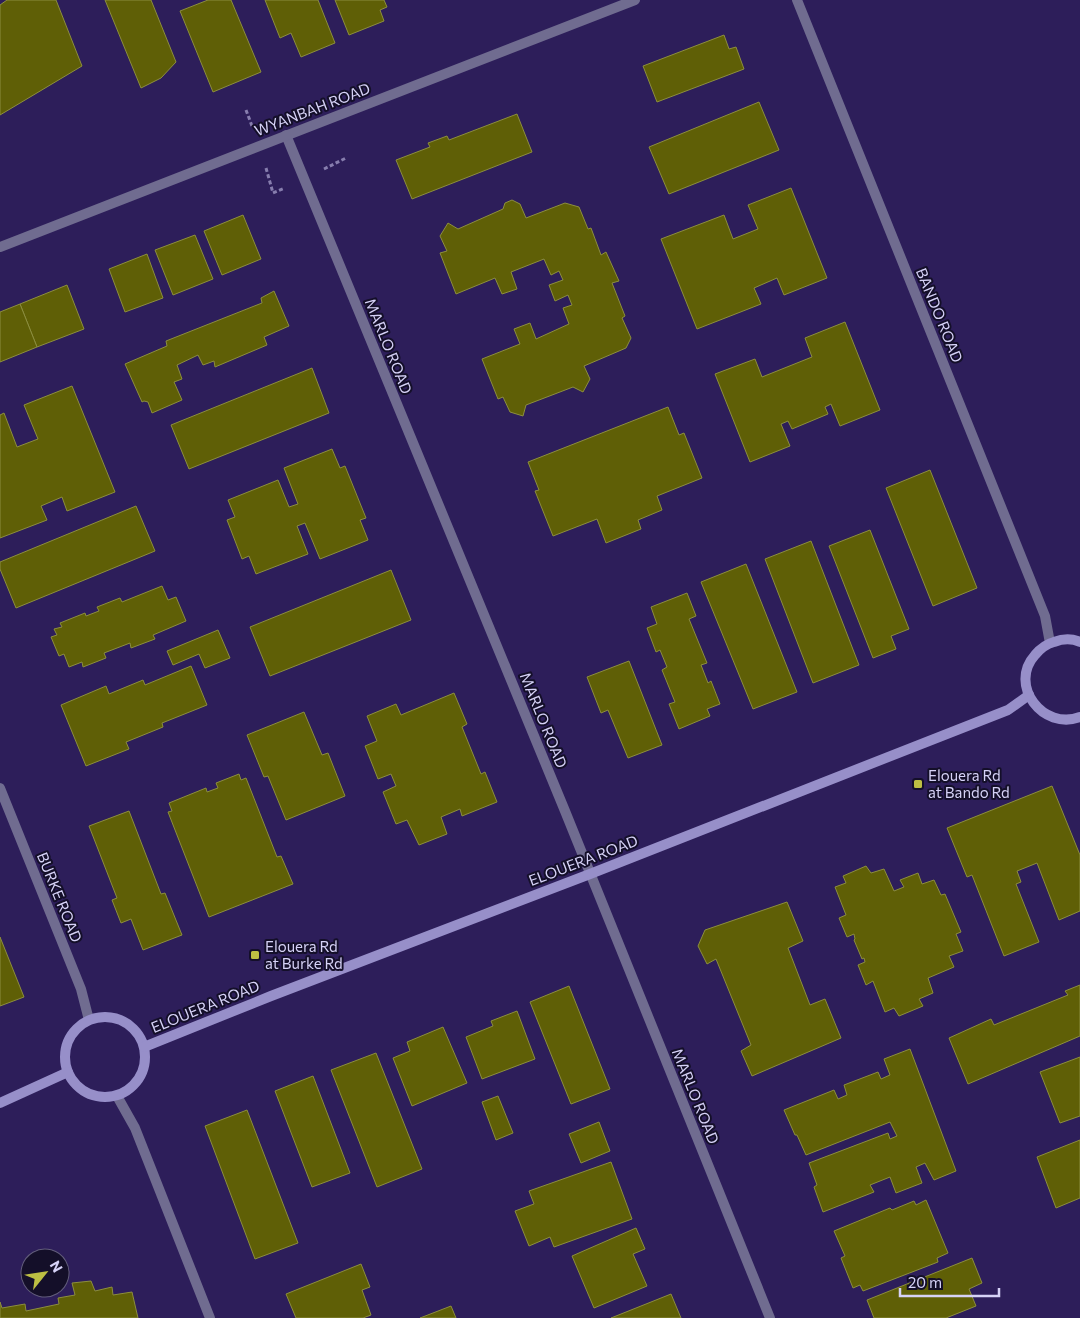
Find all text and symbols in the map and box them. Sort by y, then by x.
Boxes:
street label: WYANBAH ROAD [252,79,372,139]
street label: BANDO ROAD [913,265,967,365]
street label: MARLO ROAD [362,296,416,396]
street label: MARLO ROAD [517,670,571,770]
place label: Elouera Rd at Bando Rd [928,766,1010,801]
marker: Elouera Rd at Bando Rd [912,778,924,790]
street label: ELOUERA ROAD [526,831,640,889]
street label: BURKE ROAD [34,849,86,945]
place label: Elouera Rd at Burke Rd [265,937,343,972]
marker: Elouera Rd at Burke Rd [249,949,261,961]
street label: ELOUERA ROAD [148,976,262,1036]
street label: MARLO ROAD [669,1046,723,1146]
north arrow [20,1248,70,1298]
text: N [47,1257,67,1275]
scale bar [900,1266,999,1298]
text: 20 m [908,1273,942,1291]

